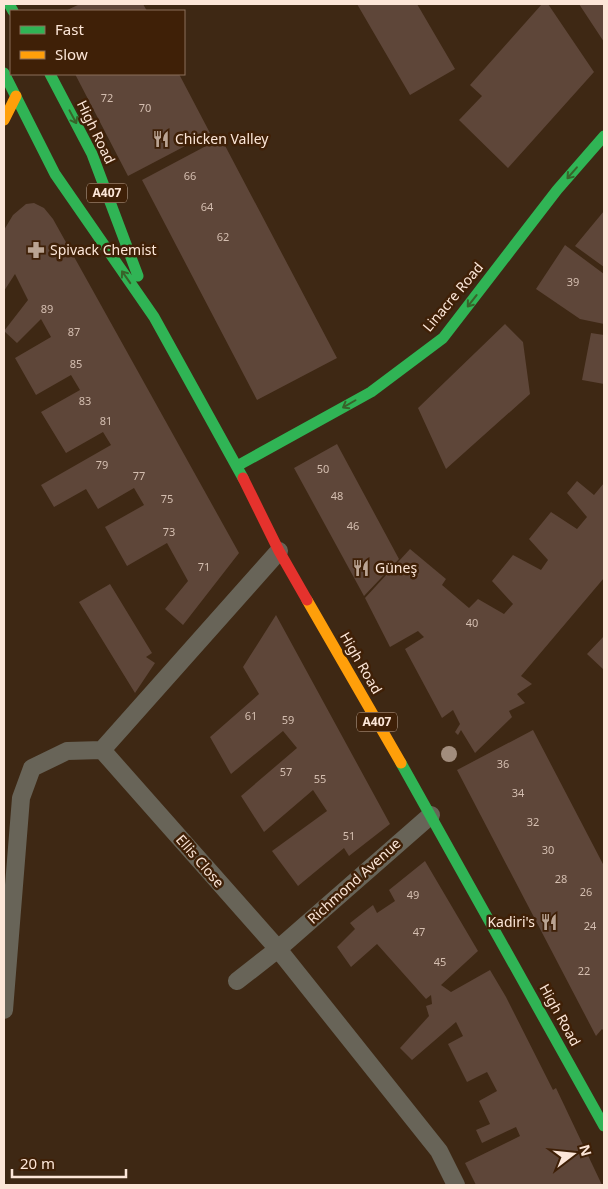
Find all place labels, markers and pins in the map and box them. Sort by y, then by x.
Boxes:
restaurant icon: Chicken Valley [151,129,171,149]
place label: Chicken Valley [175,129,269,148]
pharmacy icon: Spivack Chemist [26,240,46,260]
place label: Spivack Chemist [50,240,157,259]
restaurant icon: Güneş [351,558,371,578]
place label: Güneş [375,558,417,577]
place label: Kadiri's [487,912,535,931]
restaurant icon: Kadiri's [539,912,559,932]

